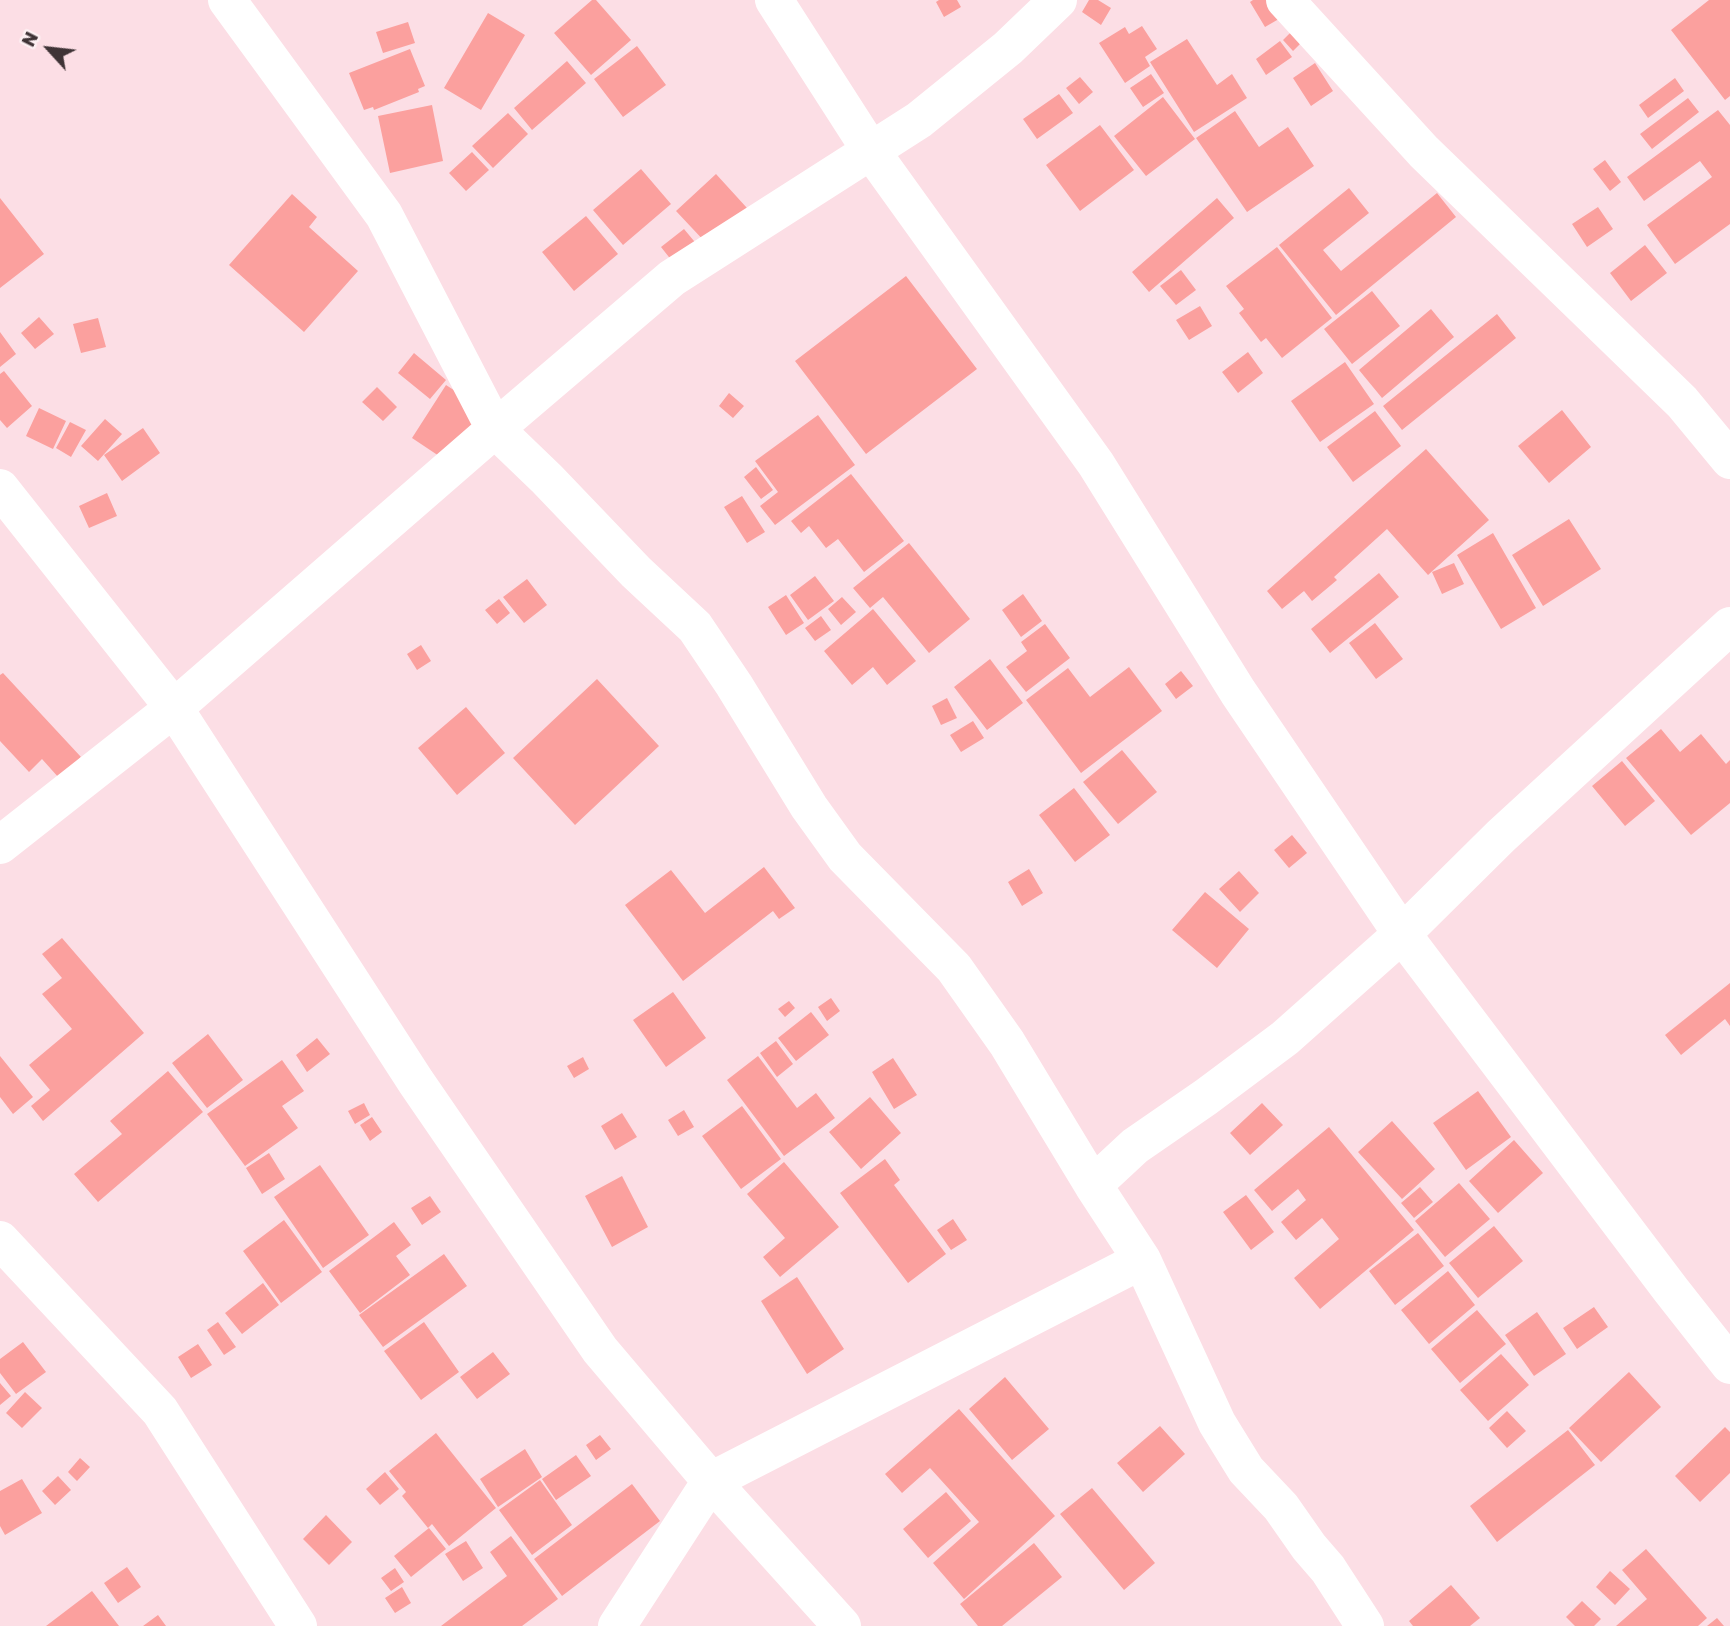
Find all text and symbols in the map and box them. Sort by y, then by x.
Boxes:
north arrow [14,14,84,84]
text: N [16,28,43,51]

